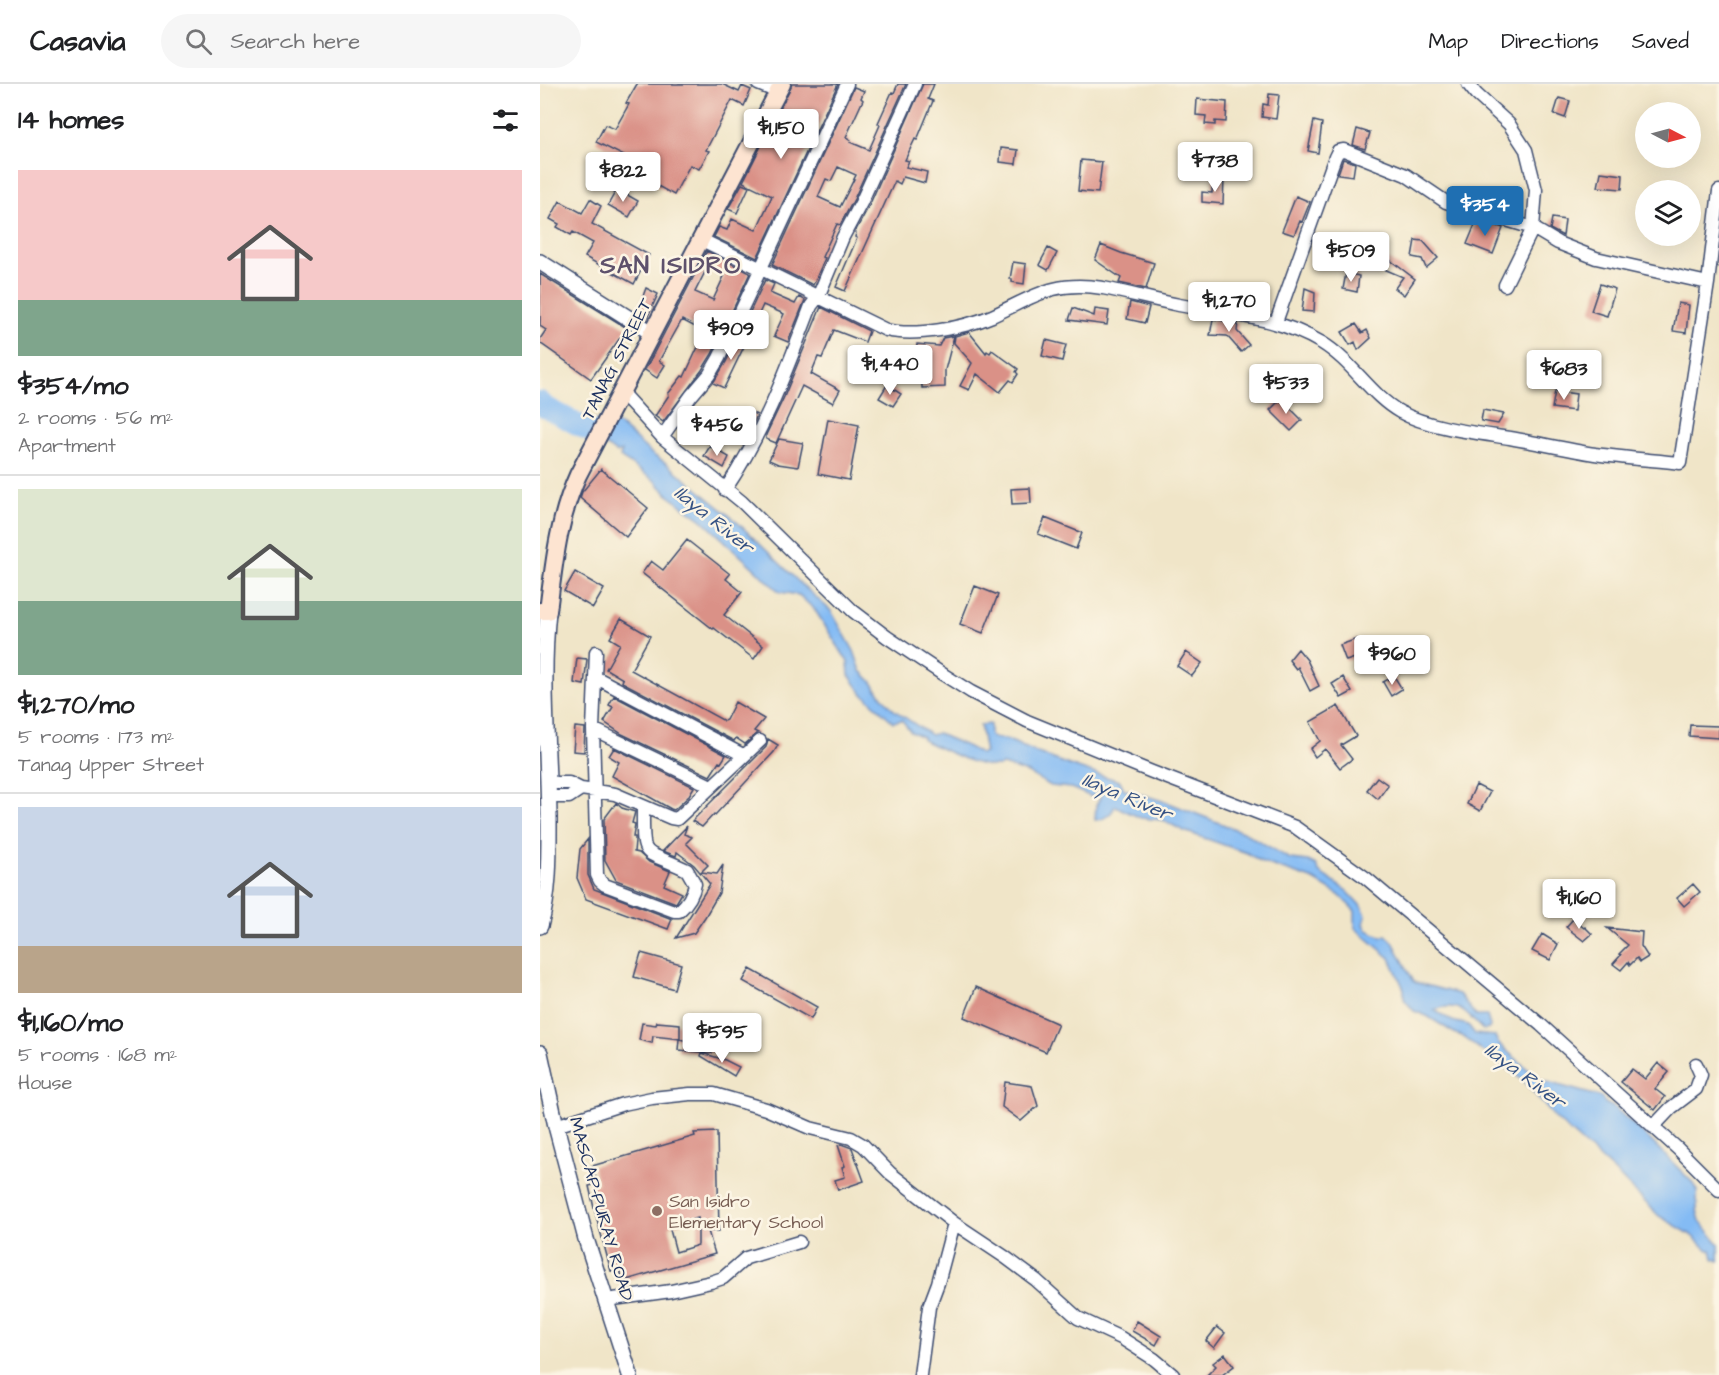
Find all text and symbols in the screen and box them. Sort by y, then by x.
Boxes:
search box [161,14,581,68]
text: Casavia [30,22,125,61]
icon: search [182,25,215,58]
text: Search here [230,26,360,57]
text: Map [1428,27,1468,56]
text: Directions [1501,27,1599,56]
text: Saved [1632,27,1689,56]
text: 14 homes [18,102,124,138]
north arrow [1635,102,1701,168]
map controls [1635,102,1701,246]
icon: filters [489,104,522,137]
pin: $1,150 [732,109,830,160]
text: $1,150 [758,114,804,142]
pin: $738 [1179,142,1251,193]
text: $738 [1192,147,1238,175]
pin: $822 [587,152,659,203]
text: $822 [600,157,647,185]
button: layers [1635,180,1701,246]
pin: $354 [1449,186,1521,237]
text: $354 [1460,191,1510,219]
icon: home [216,209,324,317]
pin: $509 [1315,232,1387,283]
text: $509 [1326,237,1376,265]
district label: SAN ISIDRO [599,249,742,283]
pin: $1,270 [1180,282,1278,333]
text: $1,270 [1202,287,1256,315]
street label: TANAG STREET [576,293,659,424]
pin: $909 [695,310,767,361]
text: $909 [708,315,754,343]
pin: $1,440 [841,345,939,396]
text: $1,440 [861,350,919,378]
pin: $683 [1528,350,1600,401]
text: $683 [1541,355,1587,383]
pin: $533 [1250,364,1322,415]
text: $354/mo [18,368,129,404]
text: $533 [1263,369,1309,397]
text: 2 rooms · 56 m² [18,404,173,432]
pin: $456 [681,406,753,457]
text: $456 [691,411,743,439]
text: Apartment [18,432,116,460]
water label: Ilaya River [668,479,761,563]
icon: home [216,528,324,636]
pin: $960 [1356,635,1428,686]
text: $960 [1368,640,1416,668]
text: $1,270/mo [18,687,134,723]
text: 5 rooms · 173 m² [18,723,174,751]
text: Tanag Upper Street [18,751,204,779]
water label: Ilaya River [1077,766,1178,830]
icon: home [216,846,324,954]
pin: $1,160 [1530,879,1628,930]
text: $1,160 [1557,884,1601,912]
text: $1,160/mo [18,1005,123,1041]
pin: $595 [686,1013,758,1064]
text: $595 [697,1018,747,1046]
water label: Ilaya River [1478,1036,1573,1118]
text: 5 rooms · 168 m² [18,1041,177,1069]
text: House [18,1069,72,1097]
street label: MASCAP-PURAY ROAD [563,1114,639,1304]
place label: San Isidro Elementary School [669,1189,824,1236]
marker: San Isidro Elementary School [650,1204,664,1218]

